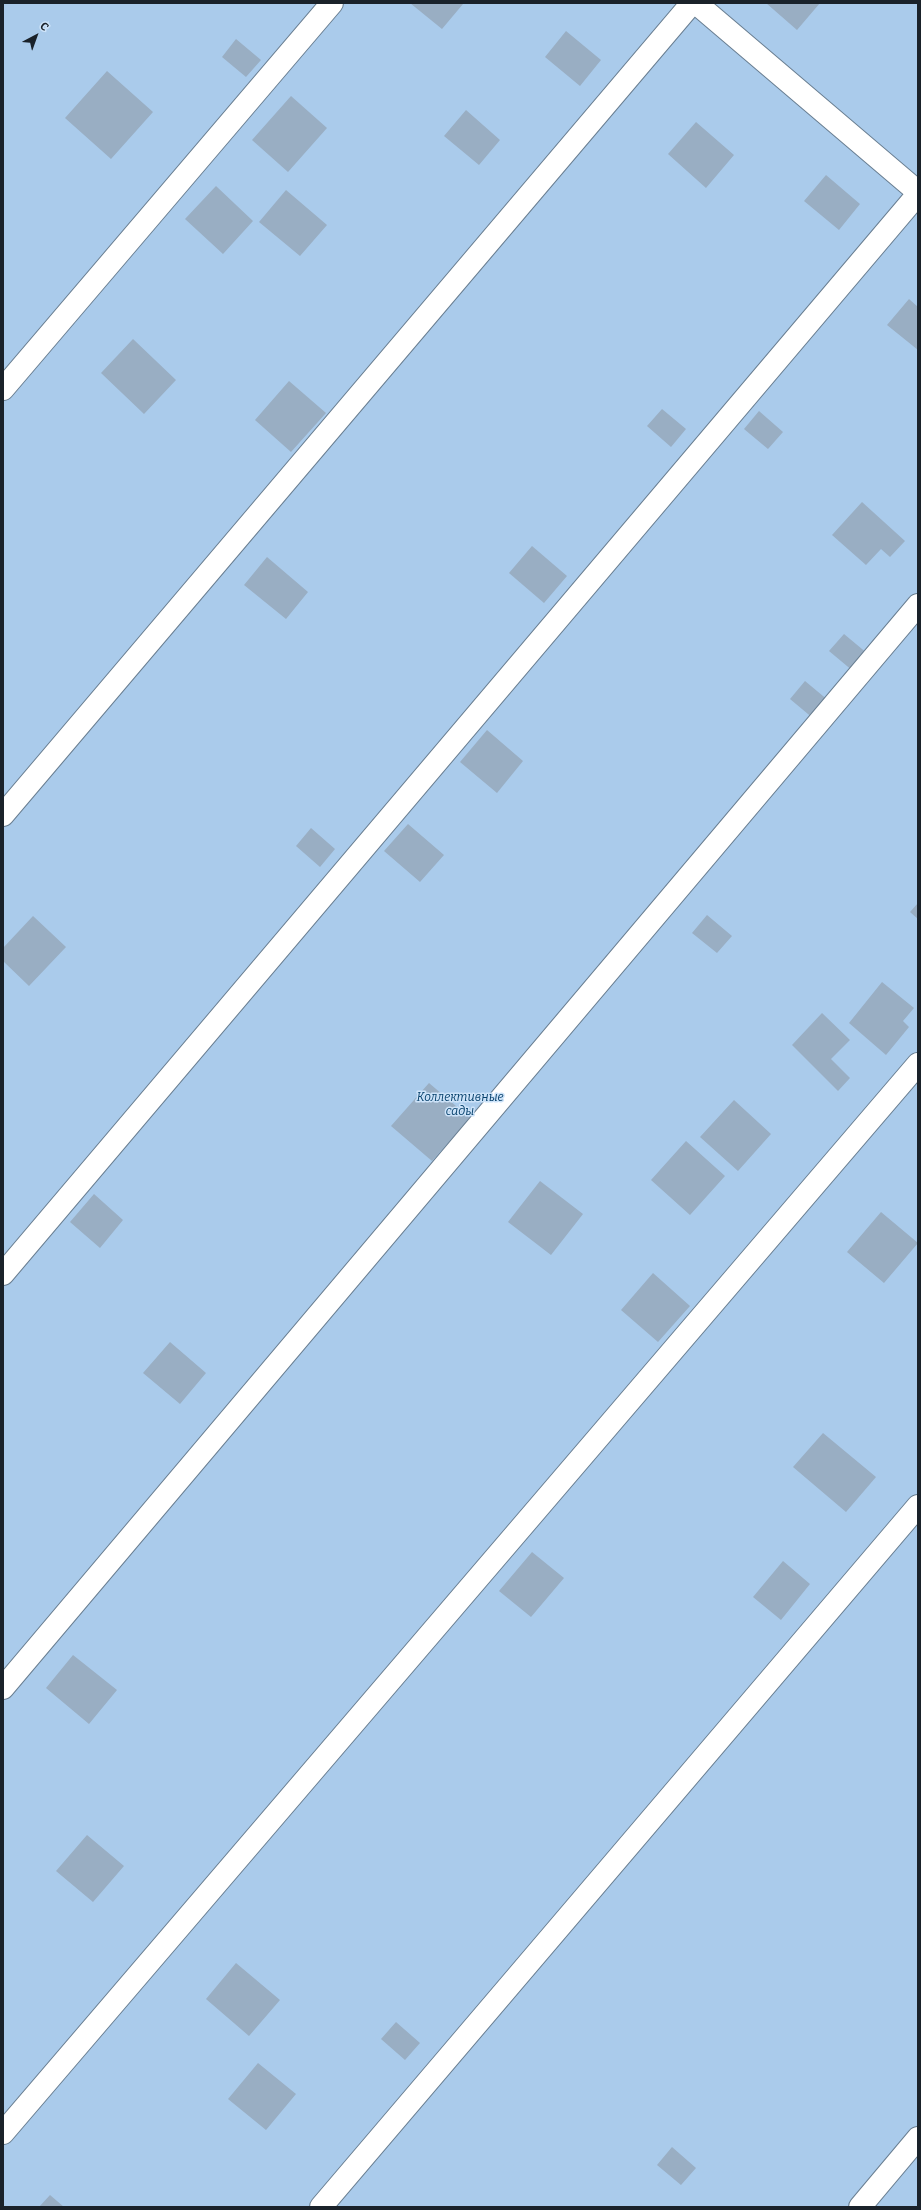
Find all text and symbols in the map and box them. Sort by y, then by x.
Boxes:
north arrow [16,16,56,56]
text: С [37,19,51,34]
park label: Коллективные сады [416,1091,504,1119]

